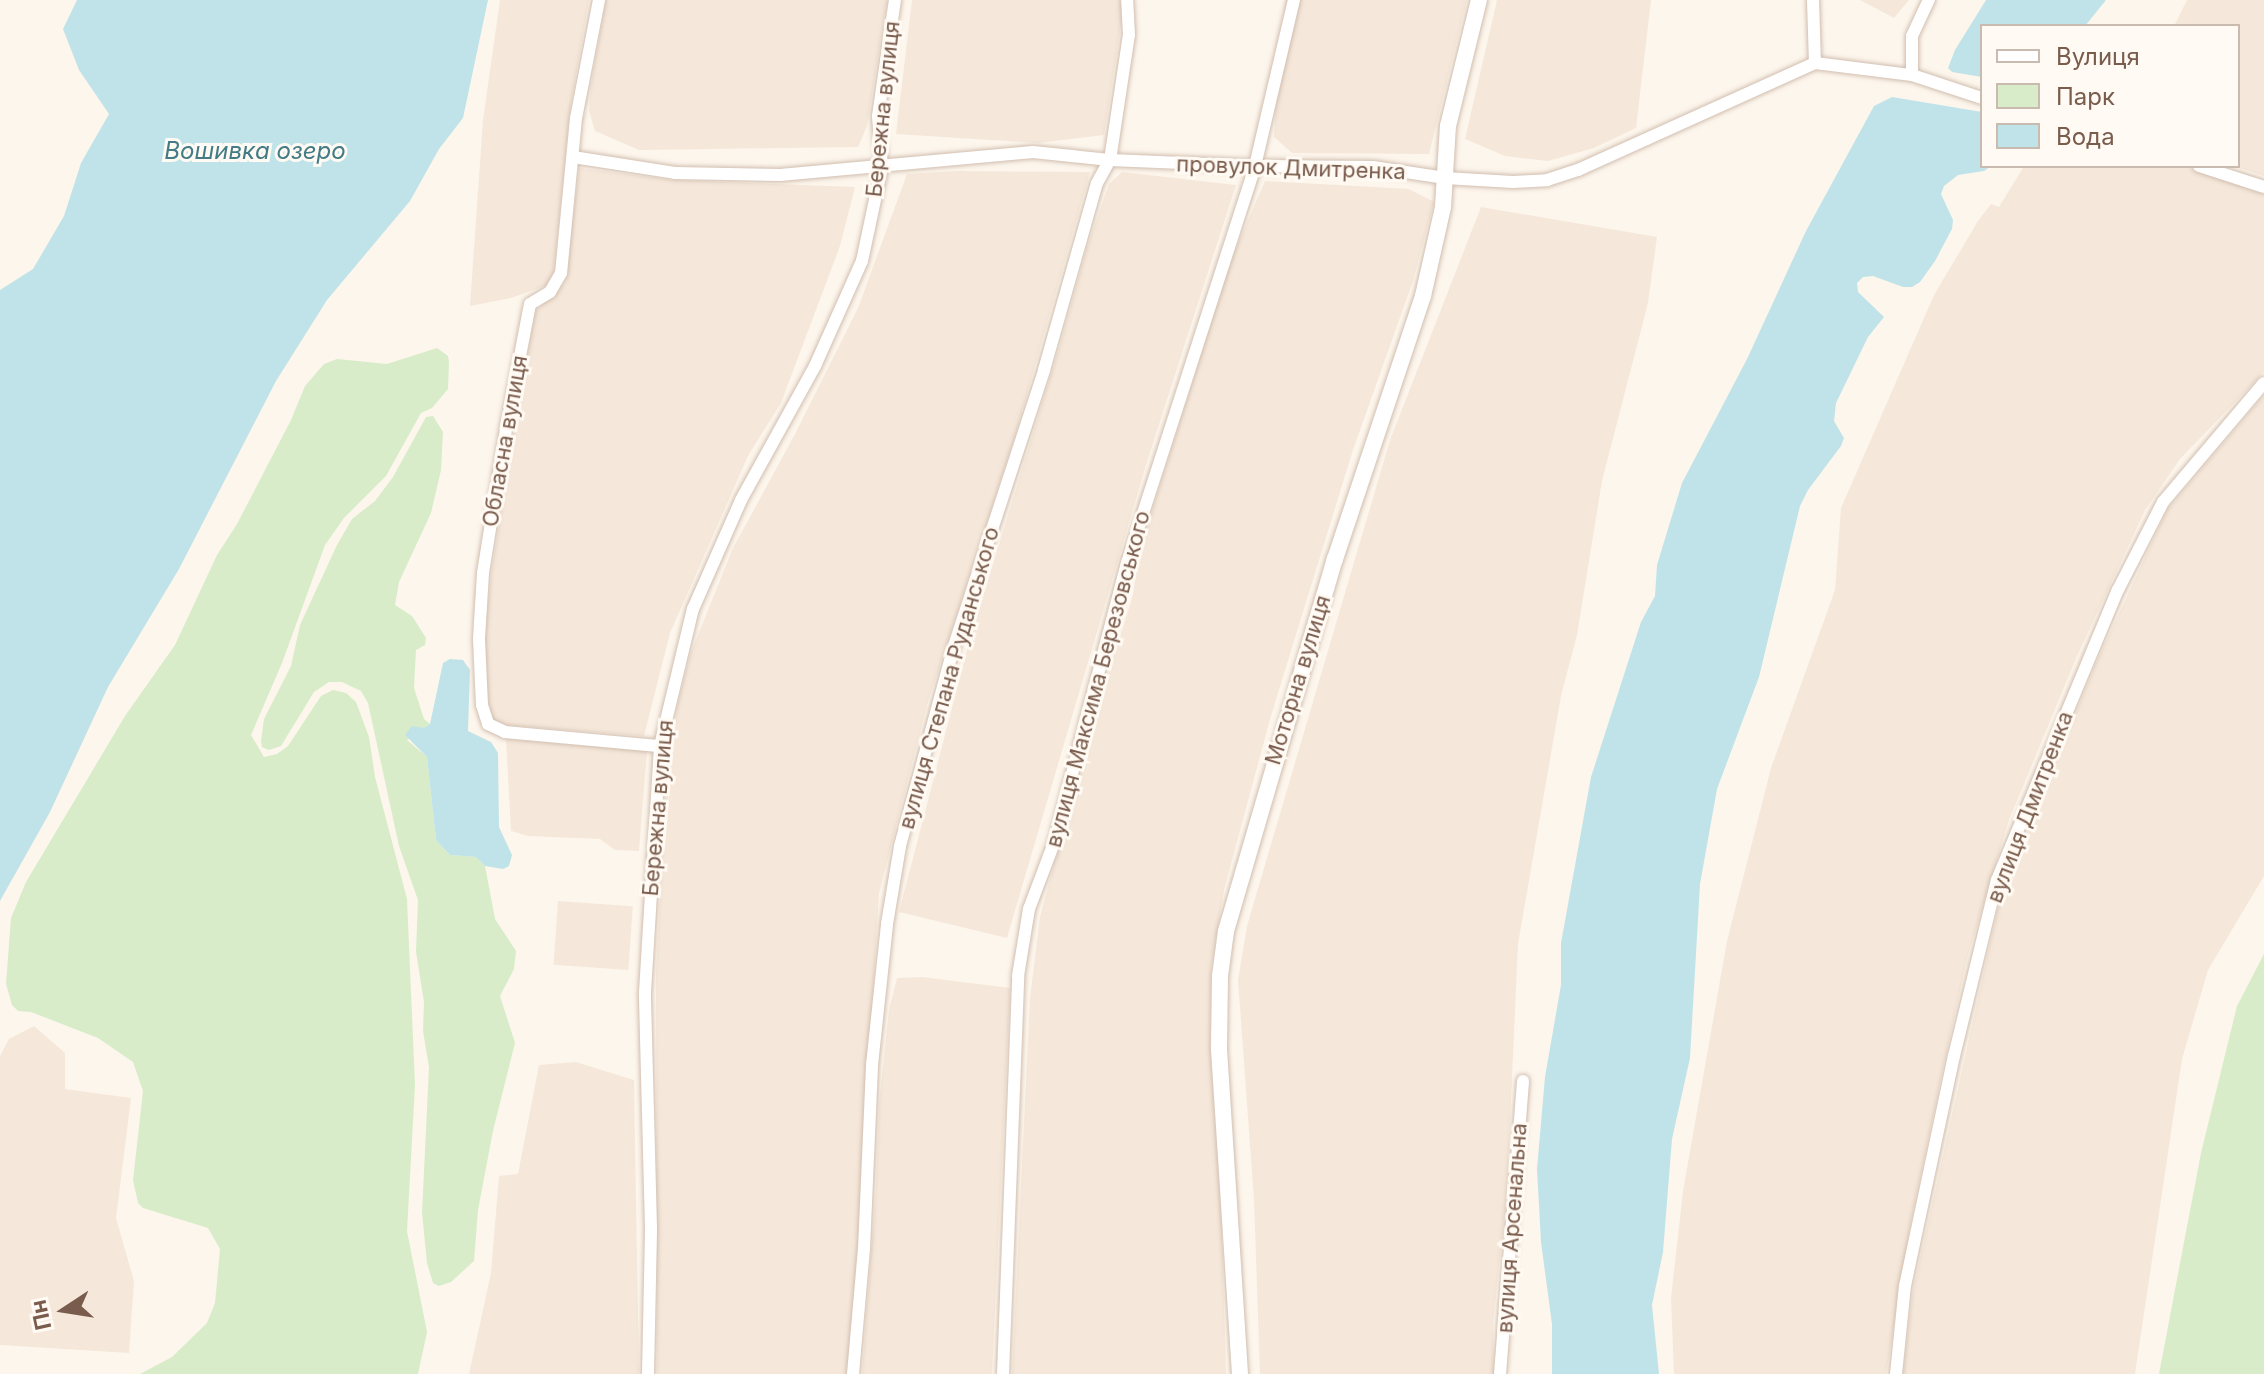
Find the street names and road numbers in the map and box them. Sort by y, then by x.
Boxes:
street label: Бережна вулиця [861,20,905,198]
street label: провулок Дмитренка [1176,151,1406,185]
street label: Обласна вулиця [477,353,533,529]
street label: вулиця Максима Березовського [1040,508,1156,850]
street label: вулиця Степана Руданського [893,524,1005,832]
street label: Моторна вулиця [1260,592,1336,768]
street label: вулиця Дмитренка [1981,707,2079,907]
street label: Бережна вулиця [637,719,679,897]
street label: вулиця Арсенальна [1491,1122,1533,1334]

